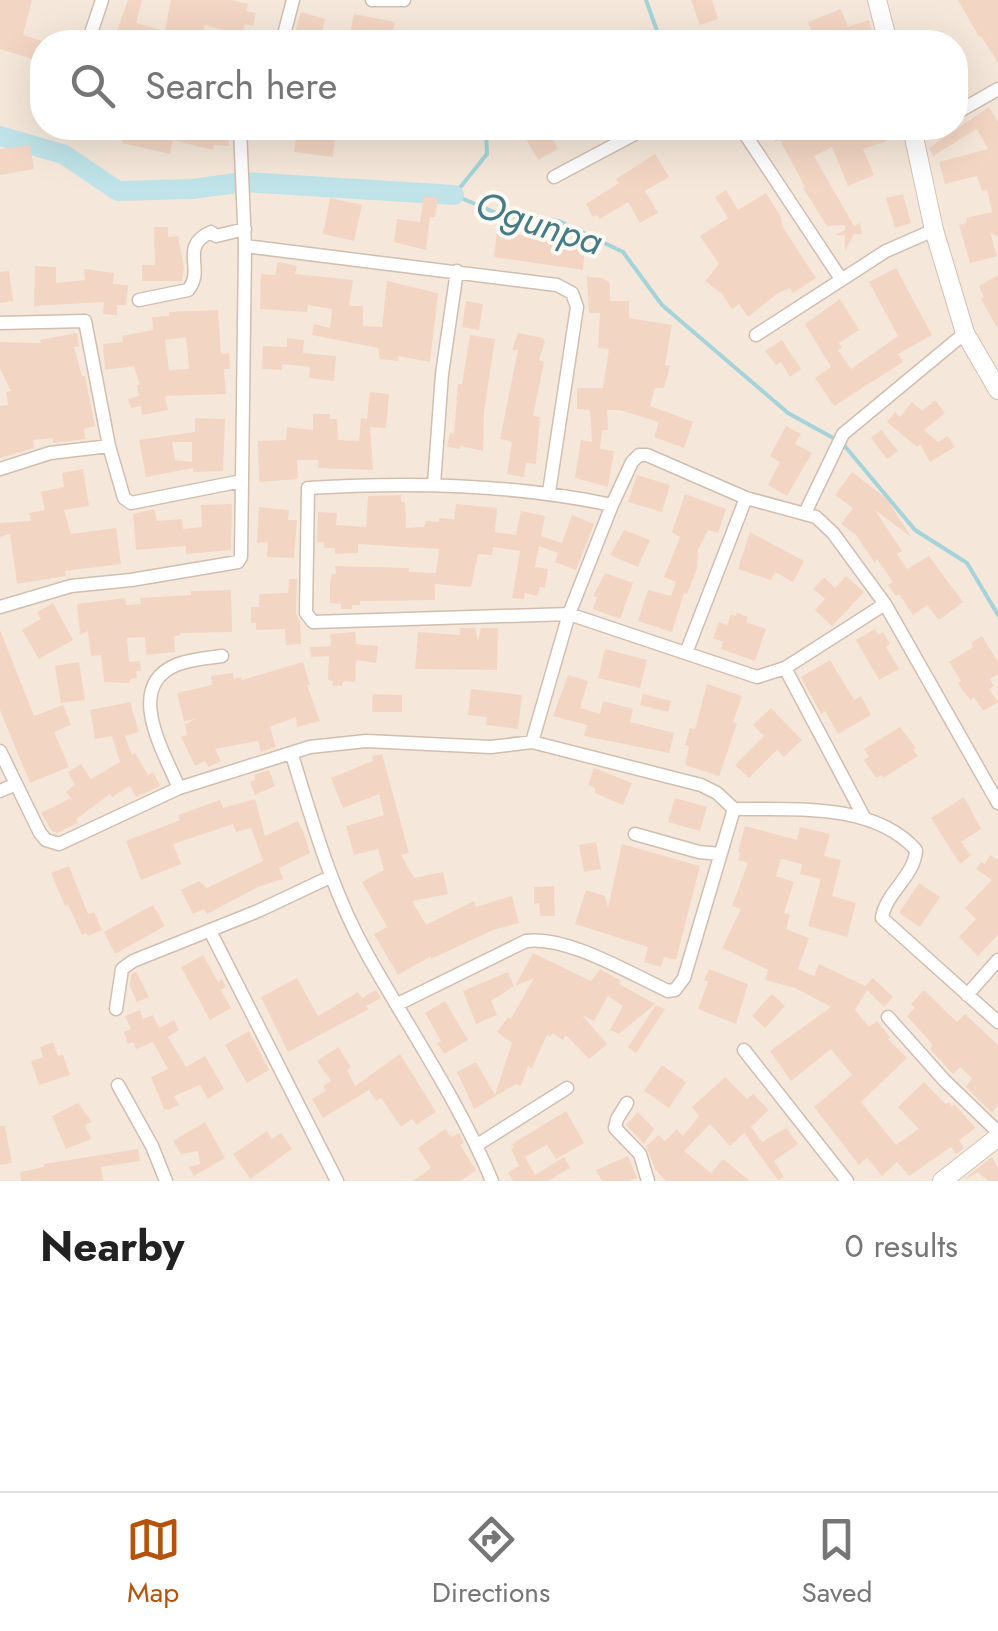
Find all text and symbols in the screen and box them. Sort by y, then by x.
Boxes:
search box [30,30,968,140]
icon: search [65,58,120,113]
text: Search here [145,58,337,113]
water label: Ogunpa [468,176,610,269]
text: Nearby [40,1216,184,1277]
text: 0 results [845,1223,958,1269]
tab: Map [126,1512,181,1613]
tab: Directions [432,1512,550,1613]
tab: Saved [801,1512,872,1613]

